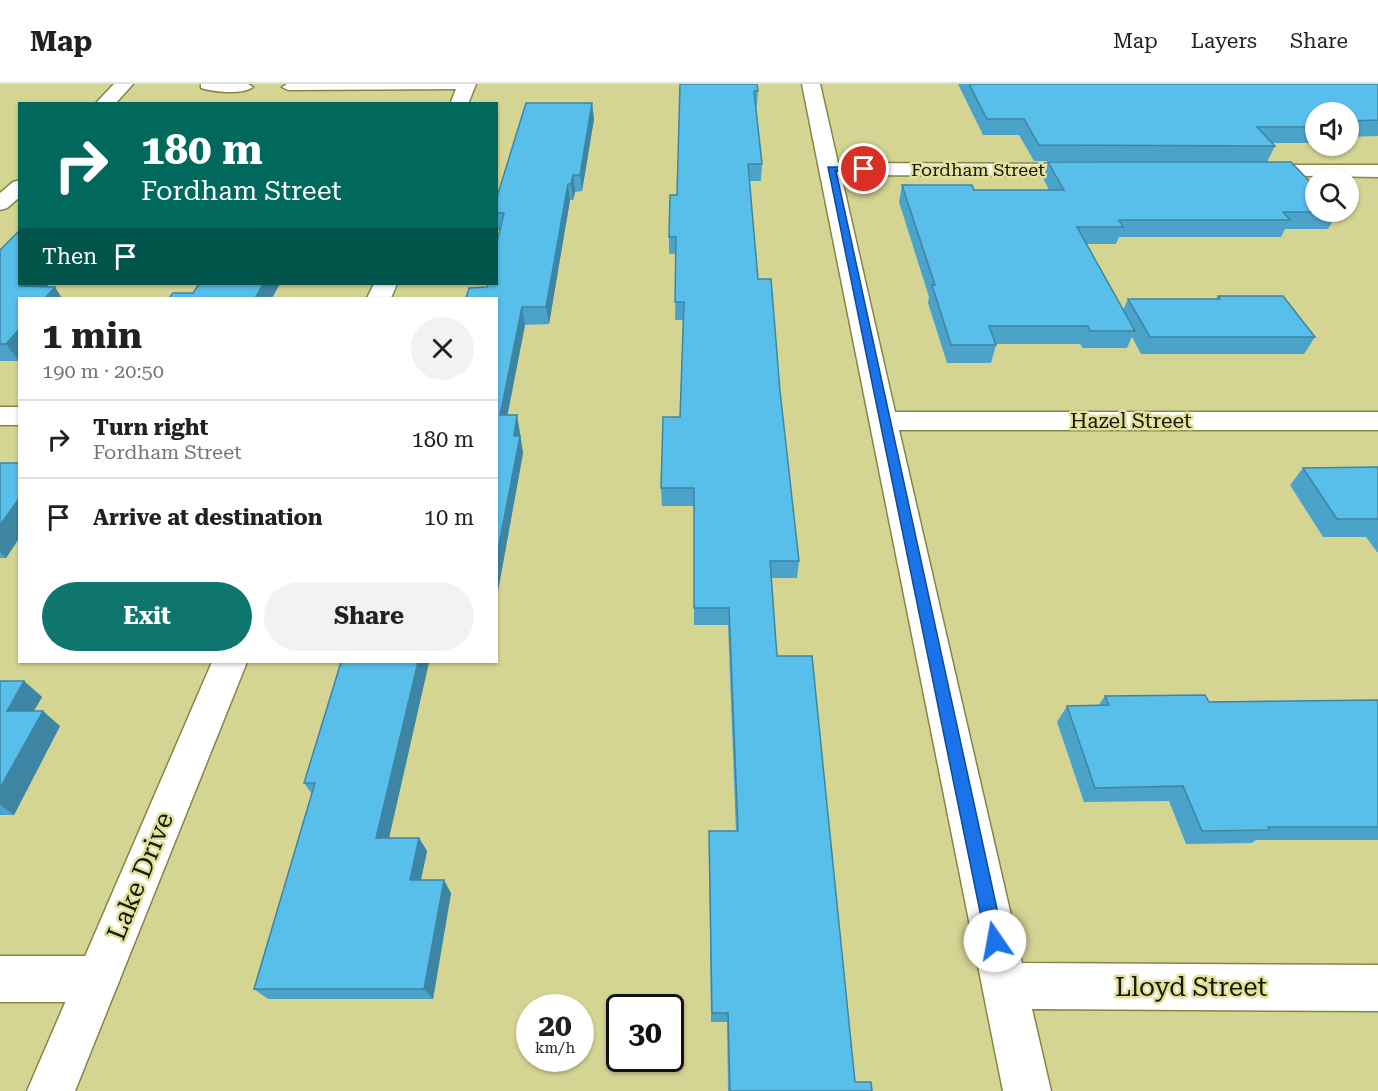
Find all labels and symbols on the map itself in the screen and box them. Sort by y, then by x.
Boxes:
pin [838,143,889,194]
street label: Fordham Street [911,159,1045,180]
street label: Hazel Street [1070,409,1192,433]
street label: Lake Drive [101,808,179,944]
position arrow [963,909,1027,973]
street label: Lloyd Street [1115,972,1267,1002]
speed limit sign: 30 [606,994,684,1072]

